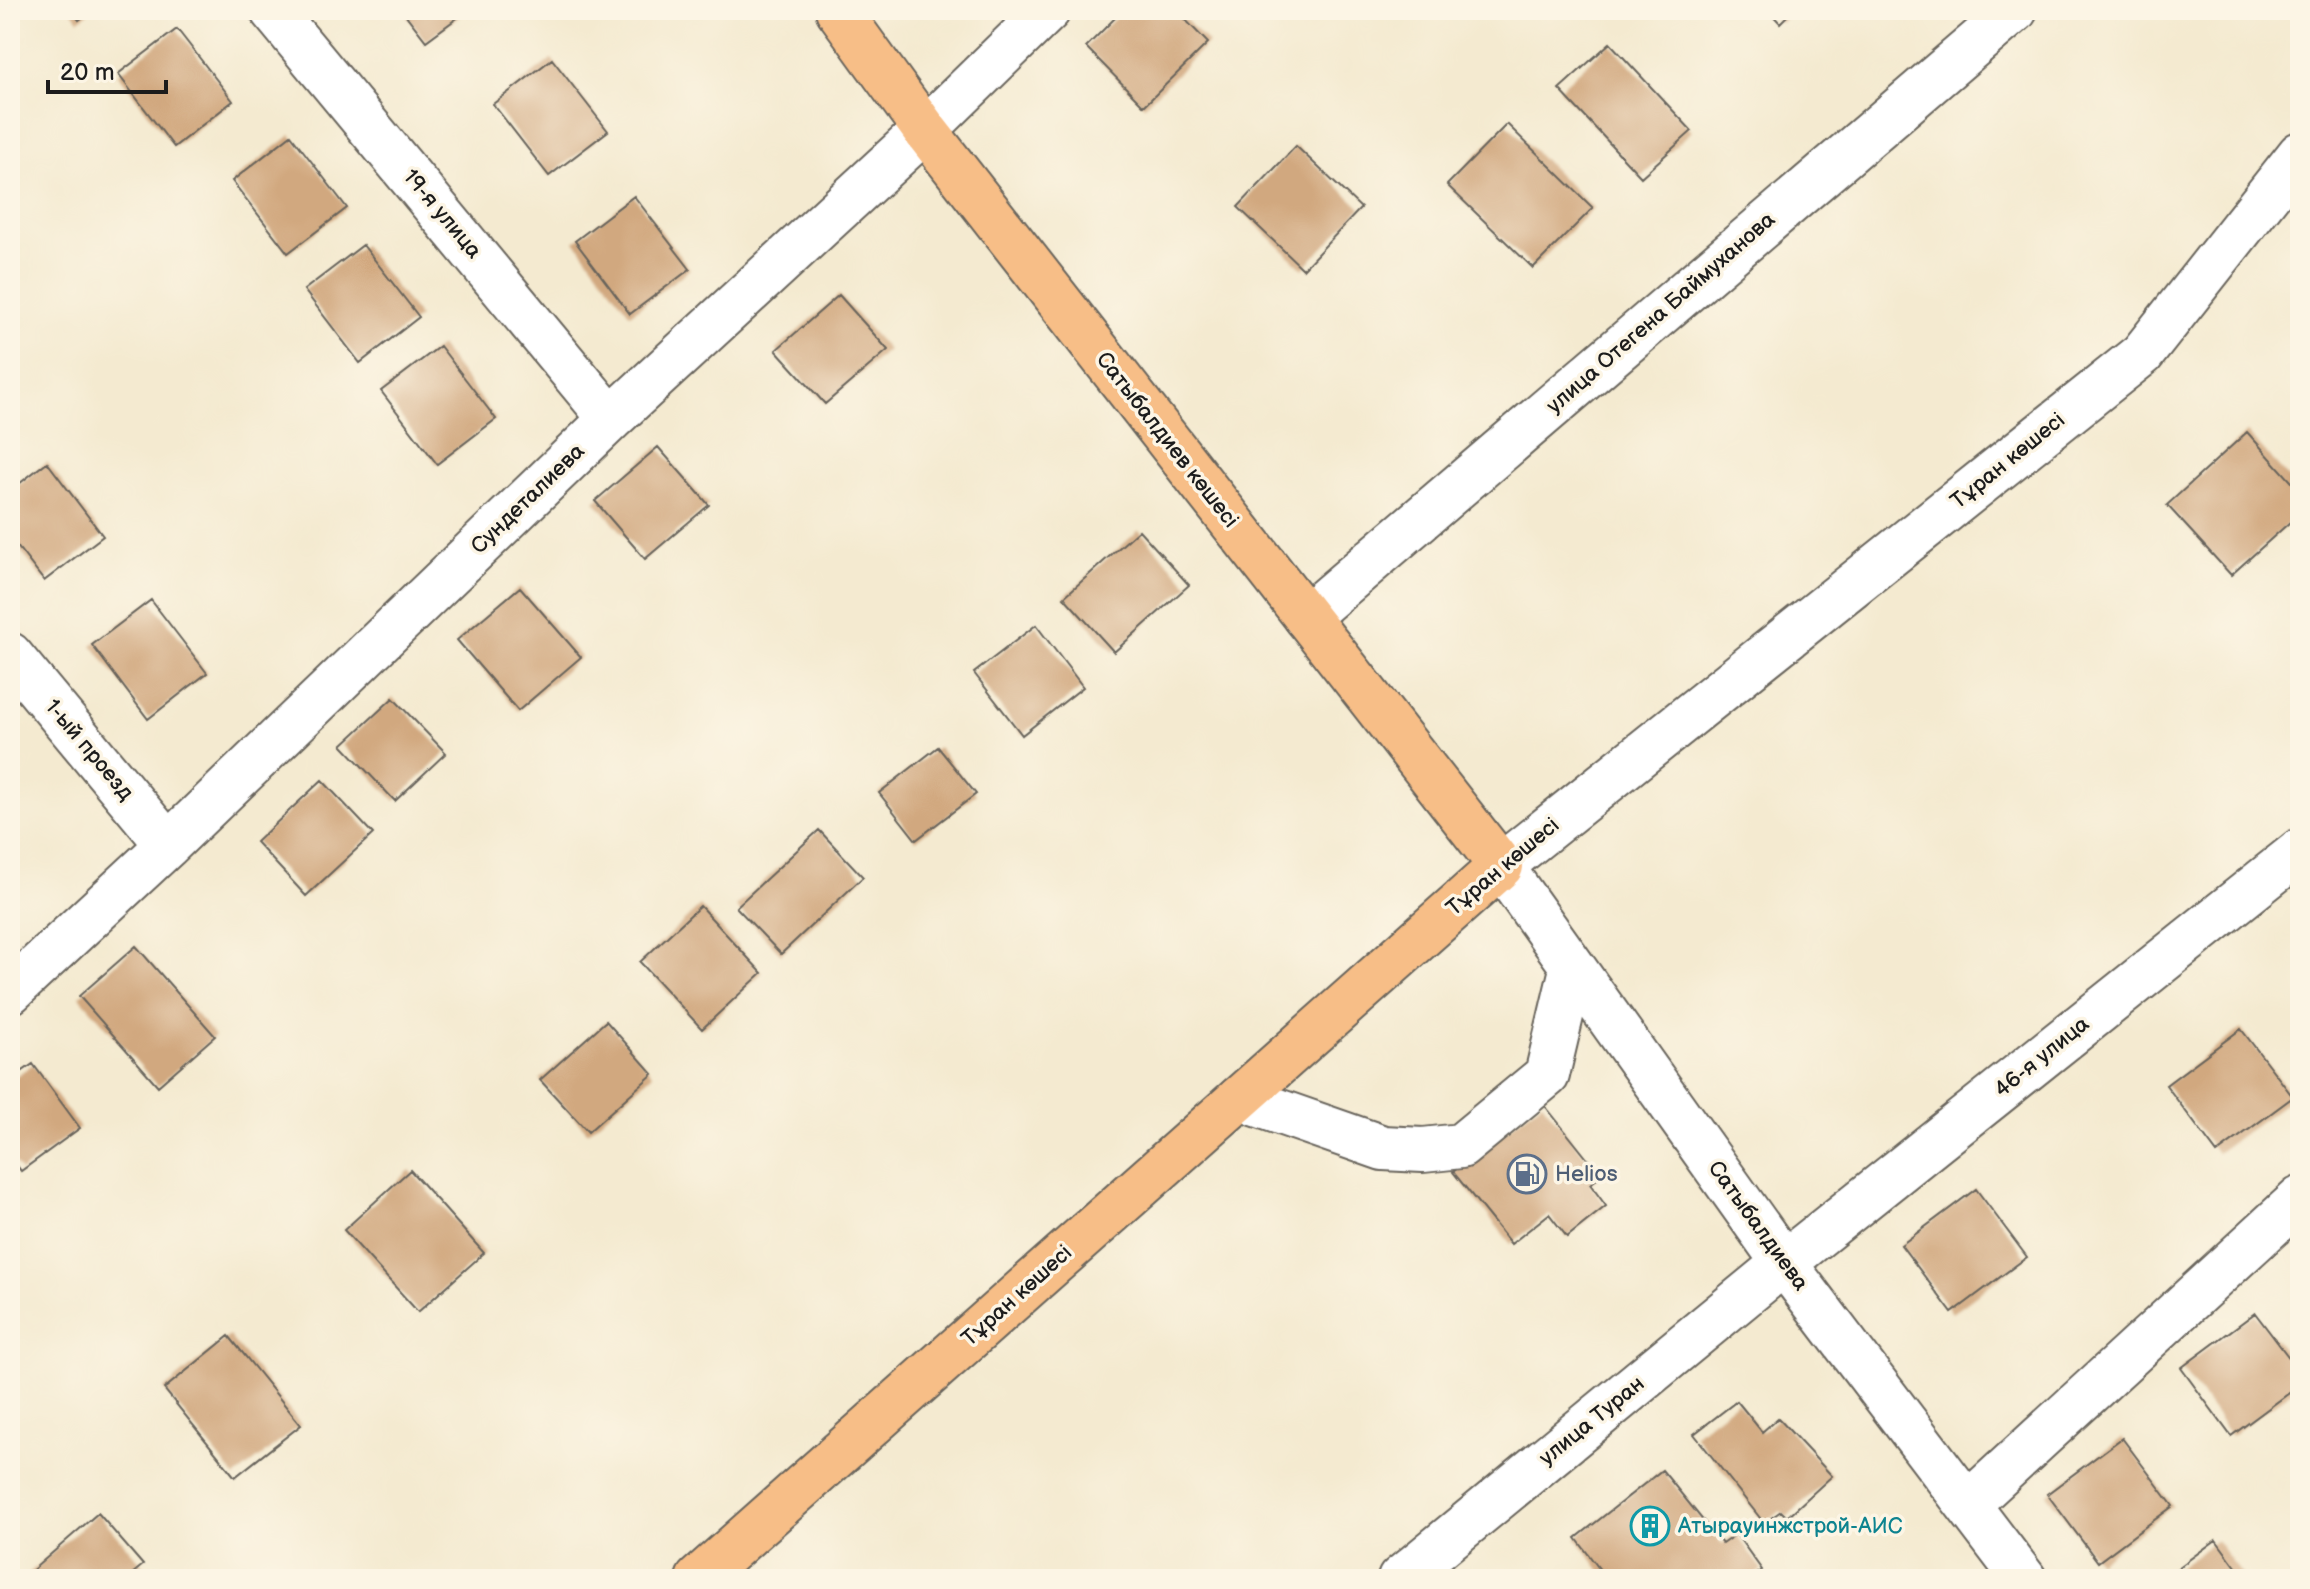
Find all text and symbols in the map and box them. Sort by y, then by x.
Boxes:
scale bar [48,44,166,94]
text: 20 m [60,58,115,87]
street label: 19-я улица [397,164,487,264]
street label: улица Отегена Баймуханова [1541,206,1781,420]
street label: Сатыбалдиев көшесі [1090,347,1244,533]
street label: Тұран көшесі [1945,407,2071,515]
street label: Сундеталиева [466,438,590,560]
street label: 1-ый проезд [39,694,139,806]
street label: Тұран көшесі [1441,812,1565,922]
street label: 46-я улица [1989,1011,2095,1103]
fuel station icon: Helios [1506,1153,1548,1195]
street label: Сатыбалдиева [1702,1156,1814,1296]
place label: Helios [1555,1161,1618,1188]
street label: Тұран көшесі [956,1239,1078,1353]
street label: улица Туран [1534,1370,1650,1472]
building icon: Атырауинжстрой-АИС [1629,1505,1671,1547]
place label: Атырауинжстрой-АИС [1677,1513,1903,1540]

